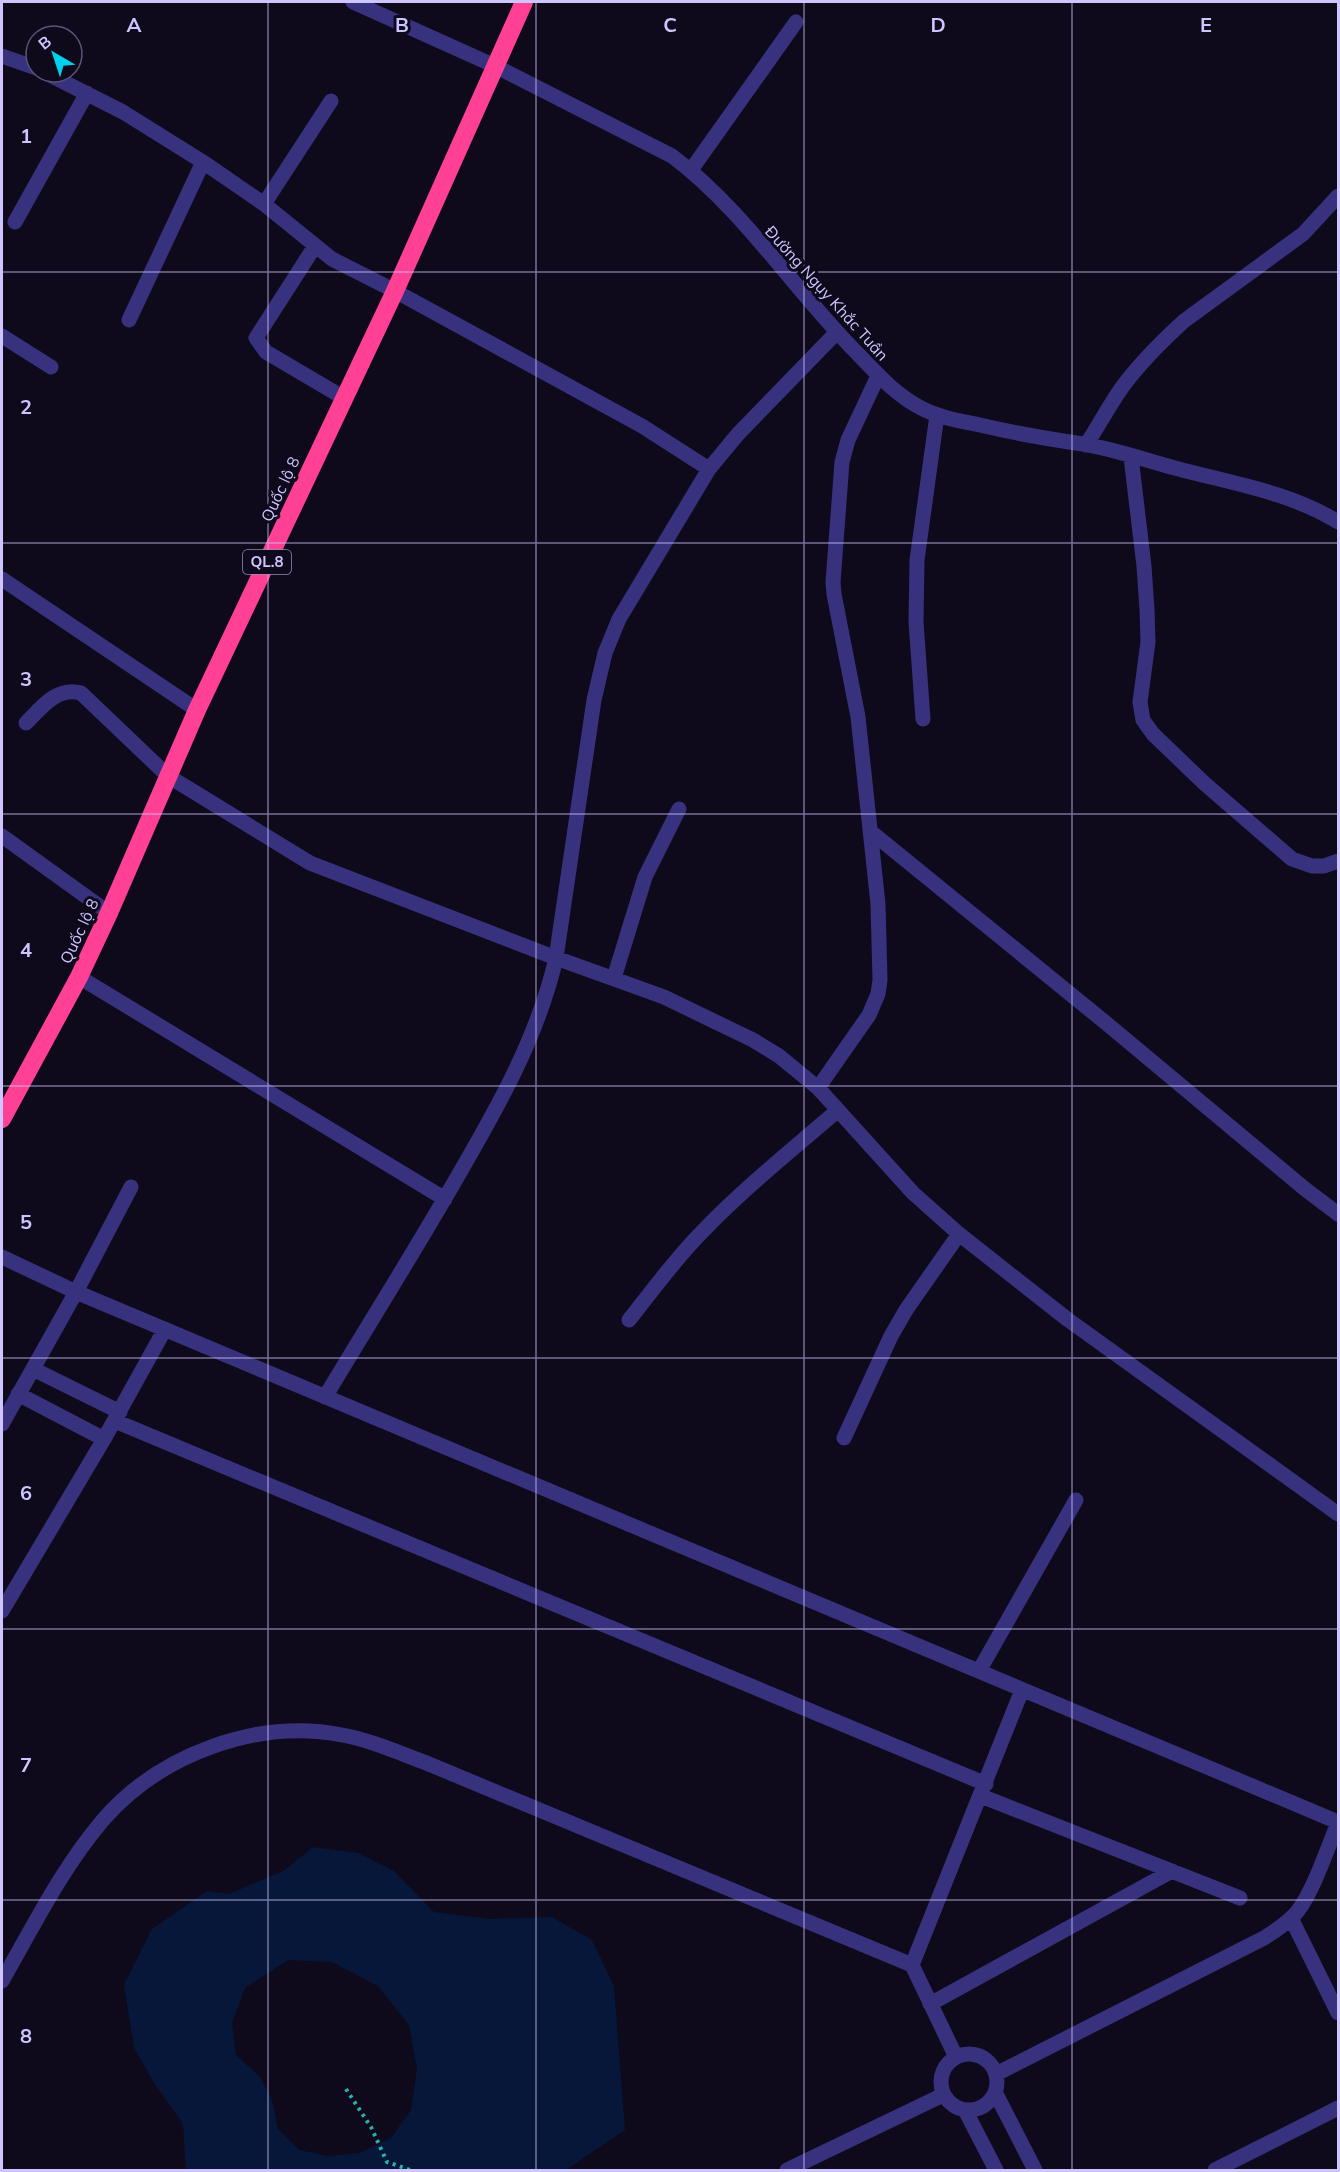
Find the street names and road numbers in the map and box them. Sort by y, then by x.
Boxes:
street label: Đường Ngụy Khắc Tuần [761,221,893,365]
street label: Quốc lộ 8 [256,453,304,525]
road number: QL.8 [243,550,291,574]
street label: Quốc lộ 8 [55,895,103,967]

